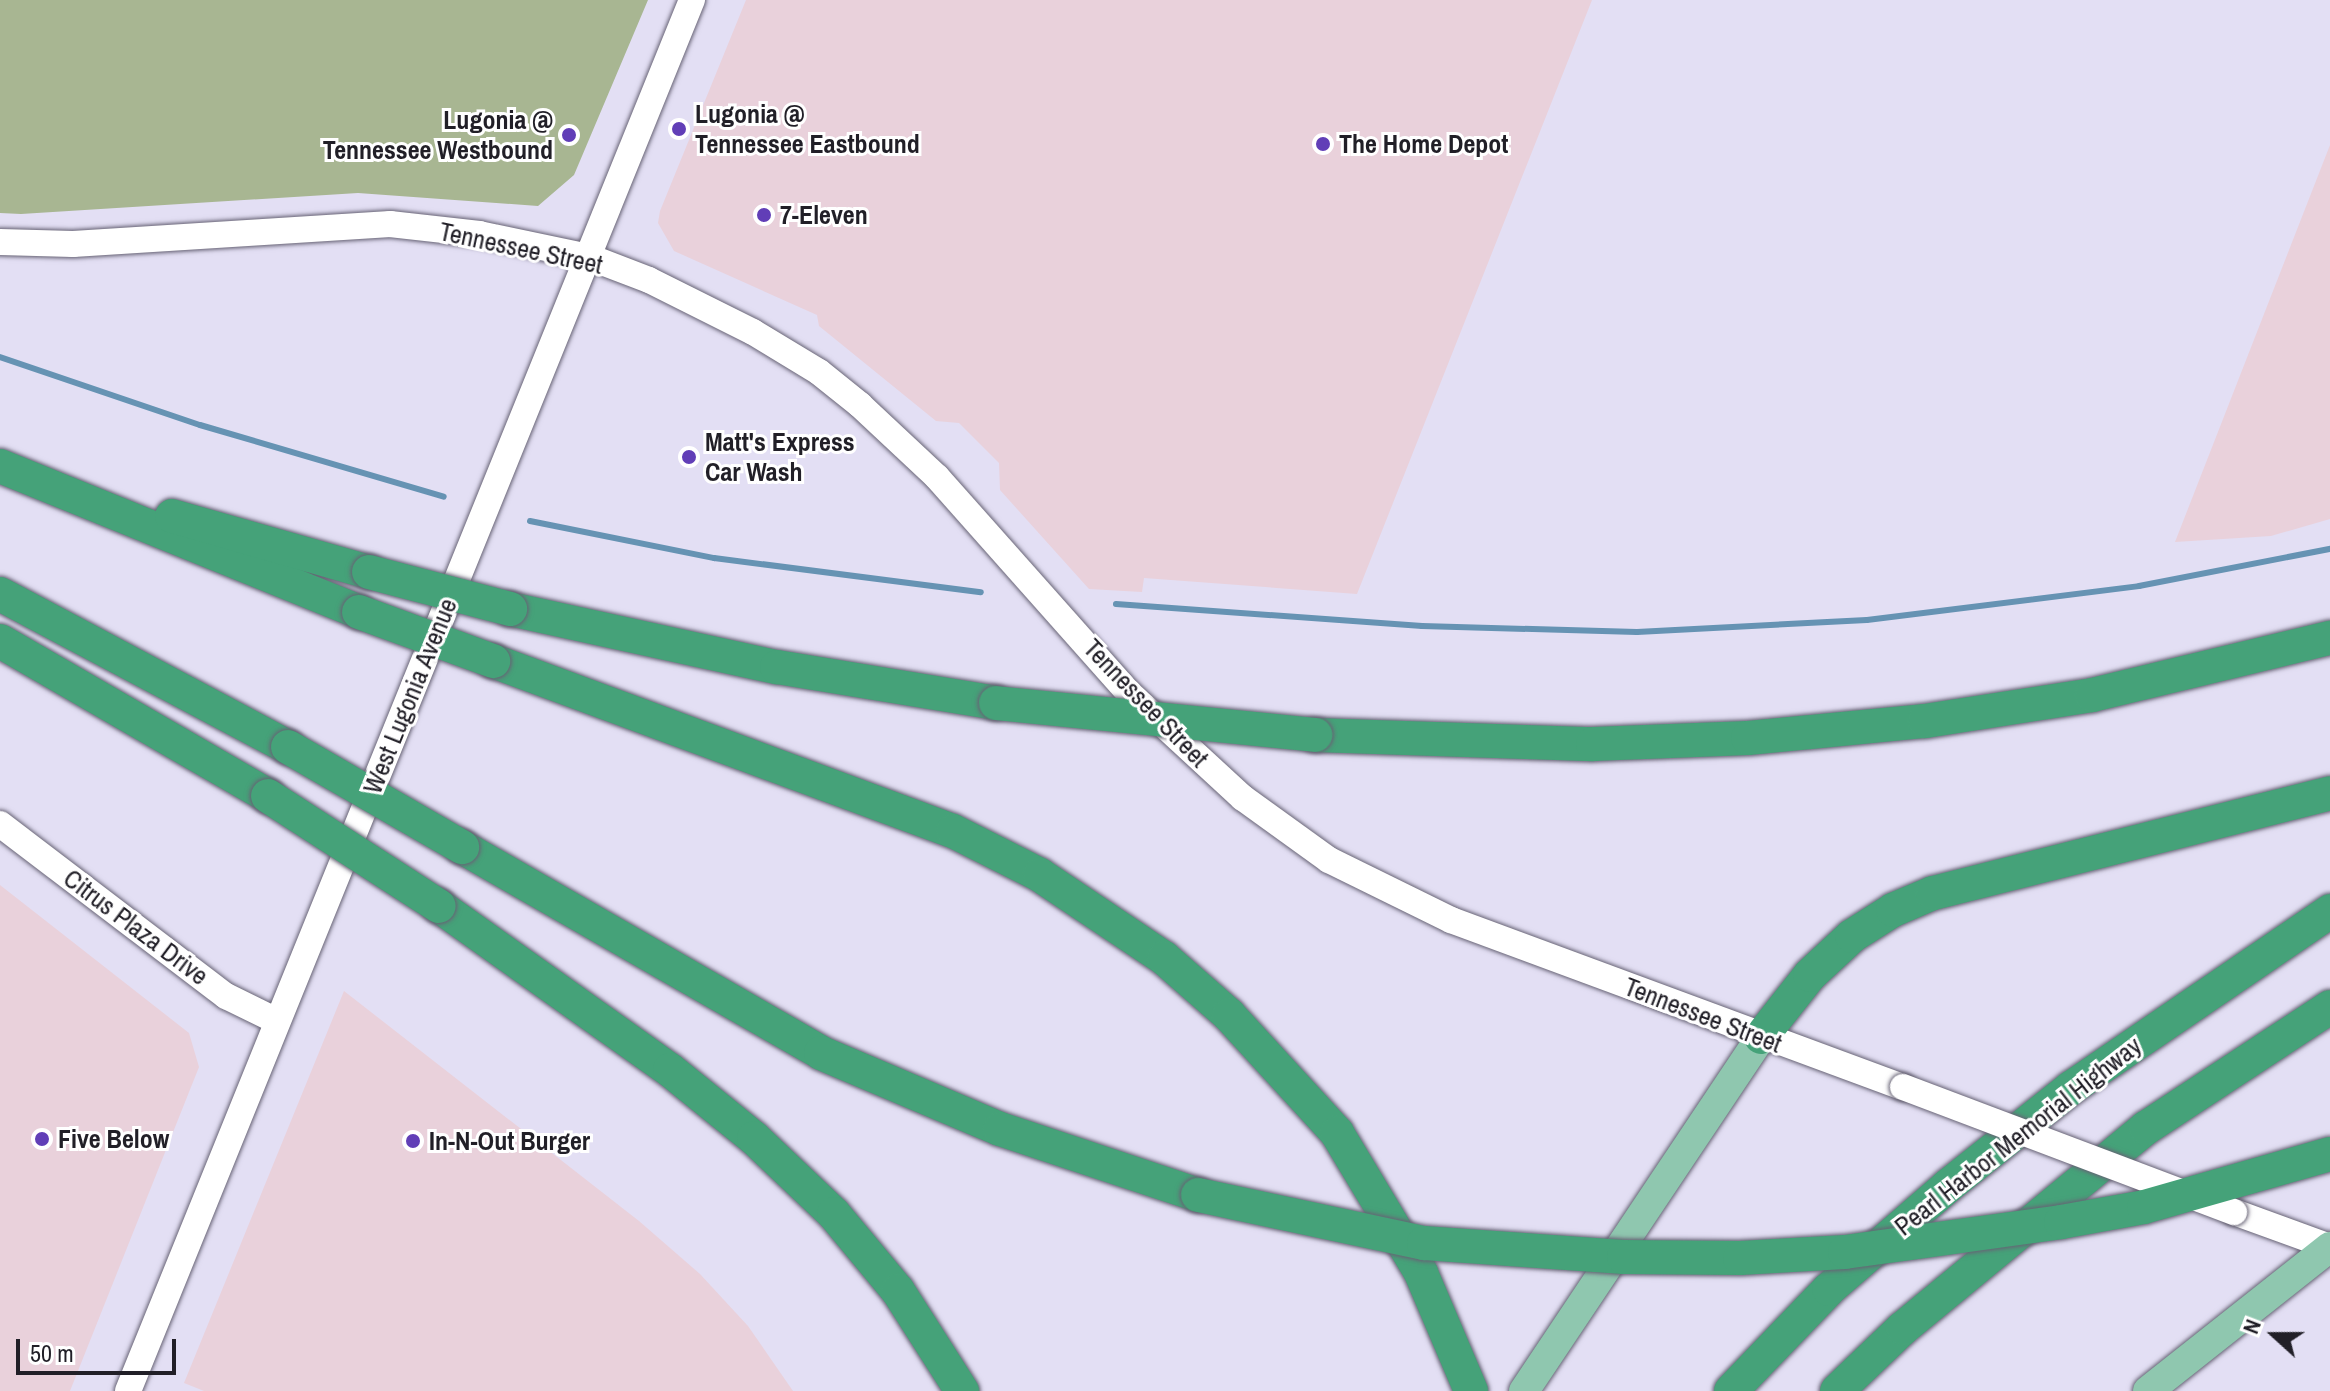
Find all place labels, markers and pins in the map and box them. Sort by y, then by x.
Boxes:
place label: Lugonia @ Tennessee Eastbound [695,98,920,160]
place label: Lugonia @ Tennessee Westbound [323,104,553,166]
marker: Lugonia @ Tennessee Eastbound [670,120,688,138]
marker: Lugonia @ Tennessee Westbound [560,126,578,144]
place label: The Home Depot [1339,128,1508,160]
marker: The Home Depot [1314,135,1332,153]
place label: 7-Eleven [780,199,868,231]
marker: 7-Eleven [755,206,773,224]
place label: Matt's Express Car Wash [705,426,855,488]
marker: Matt's Express Car Wash [680,448,698,466]
place label: Five Below [58,1123,169,1155]
place label: In-N-Out Burger [429,1125,590,1157]
marker: Five Below [33,1130,51,1148]
marker: In-N-Out Burger [404,1132,422,1150]

